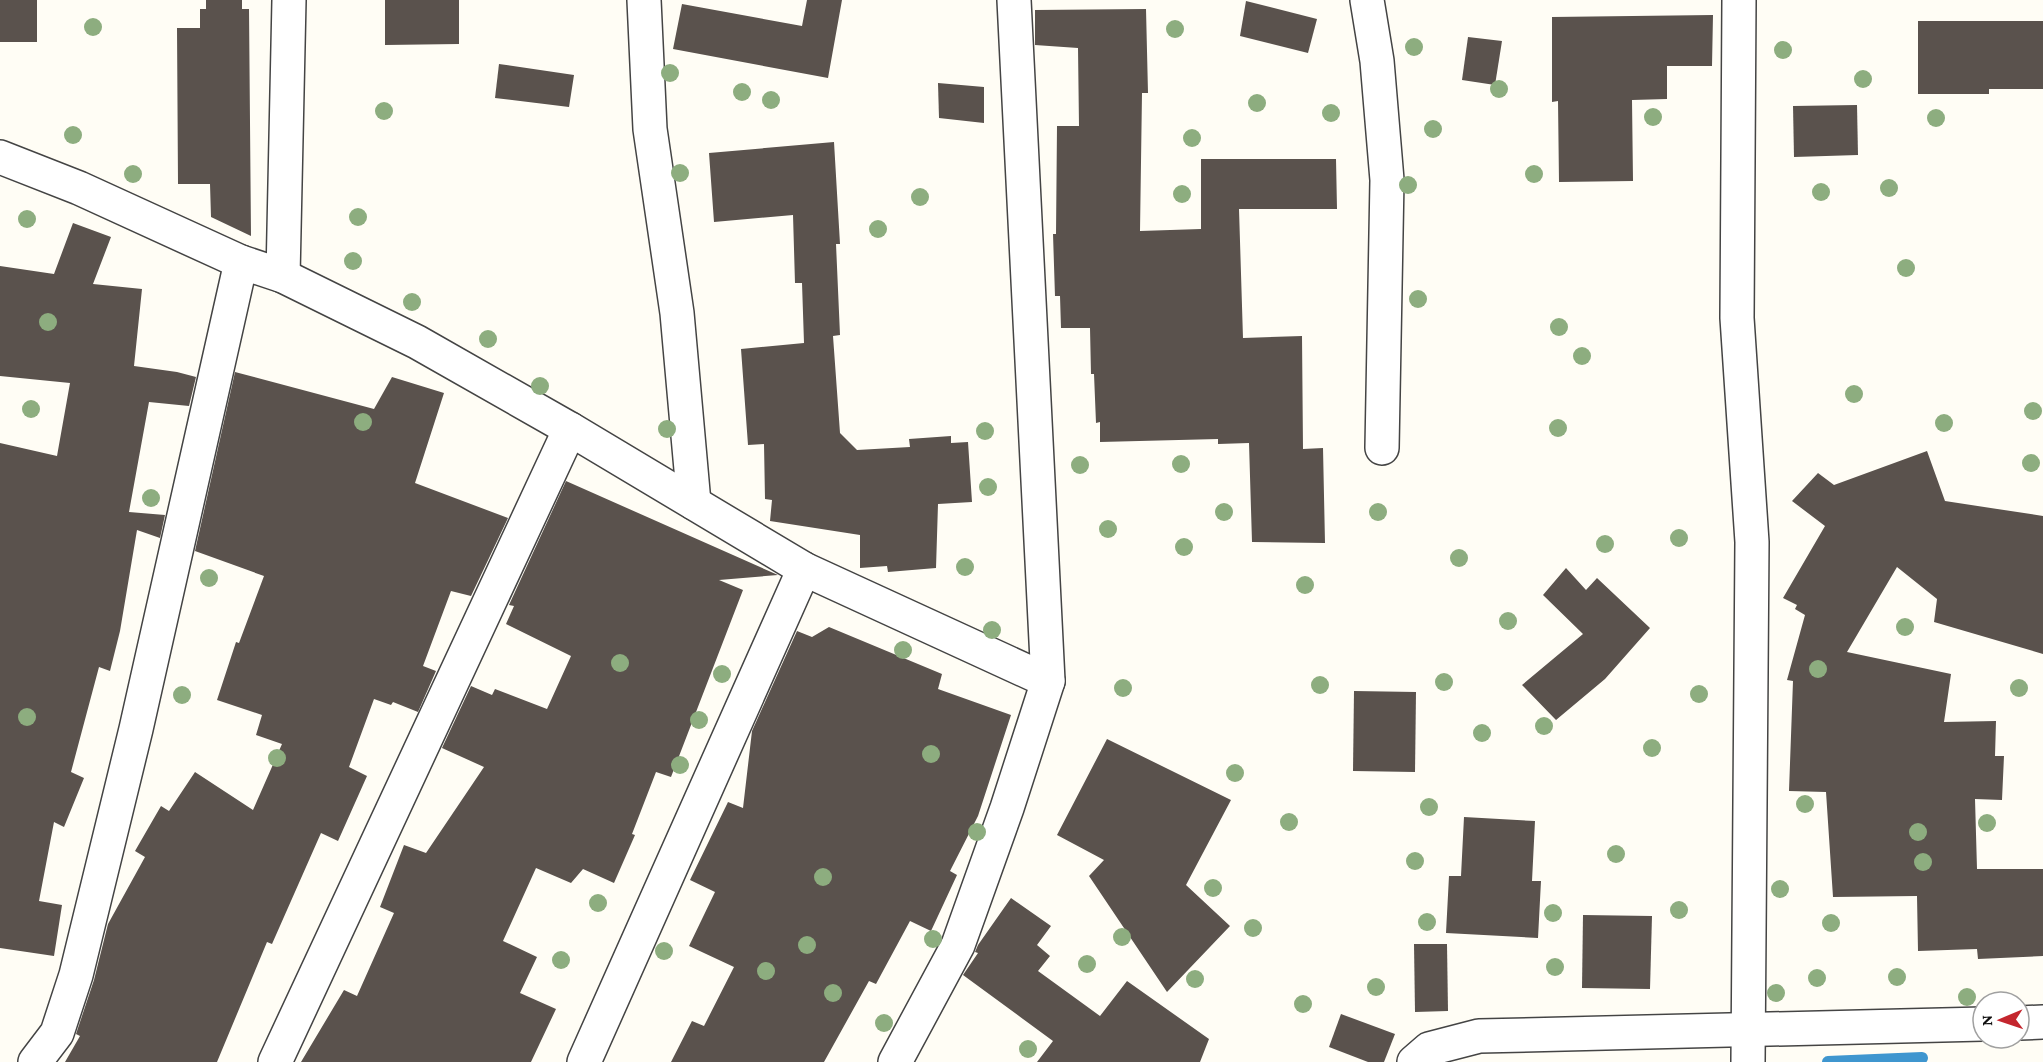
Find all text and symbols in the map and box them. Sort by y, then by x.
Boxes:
north arrow [1971,990,2031,1050]
text: N [1978,1015,1995,1026]

